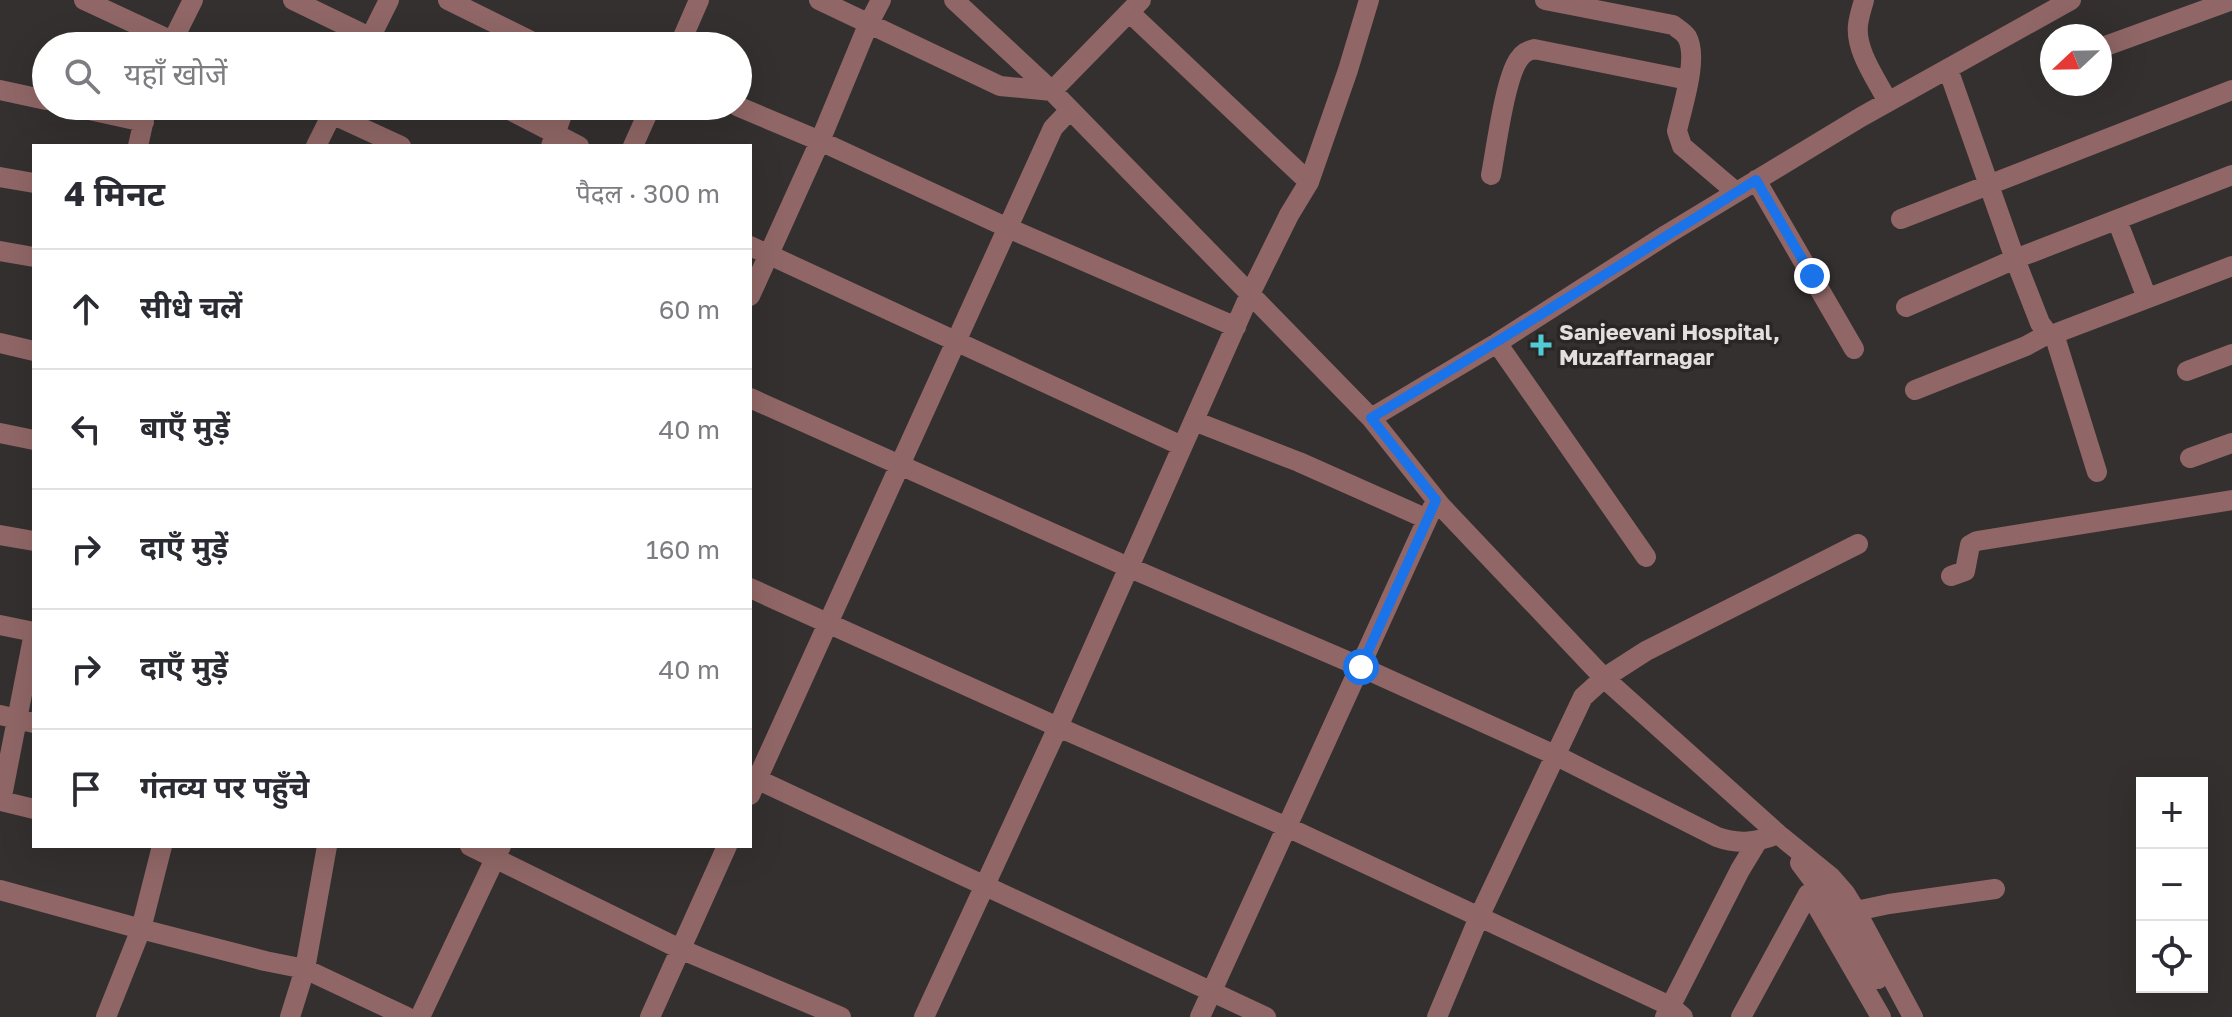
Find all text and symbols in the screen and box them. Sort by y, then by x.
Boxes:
north arrow [2040,24,2112,96]
search box [32,32,752,120]
icon: search [60,54,104,98]
text: यहाँ खोजें [124,56,227,92]
text: 4 मिनट [64,173,165,213]
text: पैदल · 300 m [576,178,720,209]
route end [1794,258,1830,294]
icon: ahead [64,287,108,331]
text: सीधे चलें [140,289,242,325]
text: 60 m [659,294,720,325]
place label: Sanjeevani Hospital, Muzaffarnagar [1559,318,1780,370]
marker: Sanjeevani Hospital, Muzaffarnagar [1530,334,1552,356]
icon: left [64,407,108,451]
text: बाएँ मुड़ें [140,409,230,445]
text: 40 m [659,414,720,445]
icon: right [64,527,108,571]
text: दाएँ मुड़ें [140,529,228,565]
text: 160 m [646,534,720,565]
icon: right [64,647,108,691]
text: दाएँ मुड़ें [140,649,228,685]
route start [1343,649,1379,685]
text: 40 m [659,654,720,685]
icon: arrive [64,767,108,811]
text: गंतव्य पर पहुँचे [140,769,309,805]
map controls [2136,777,2208,993]
button: + [2136,777,2208,849]
button: − [2136,849,2208,921]
button: locate [2136,921,2208,993]

